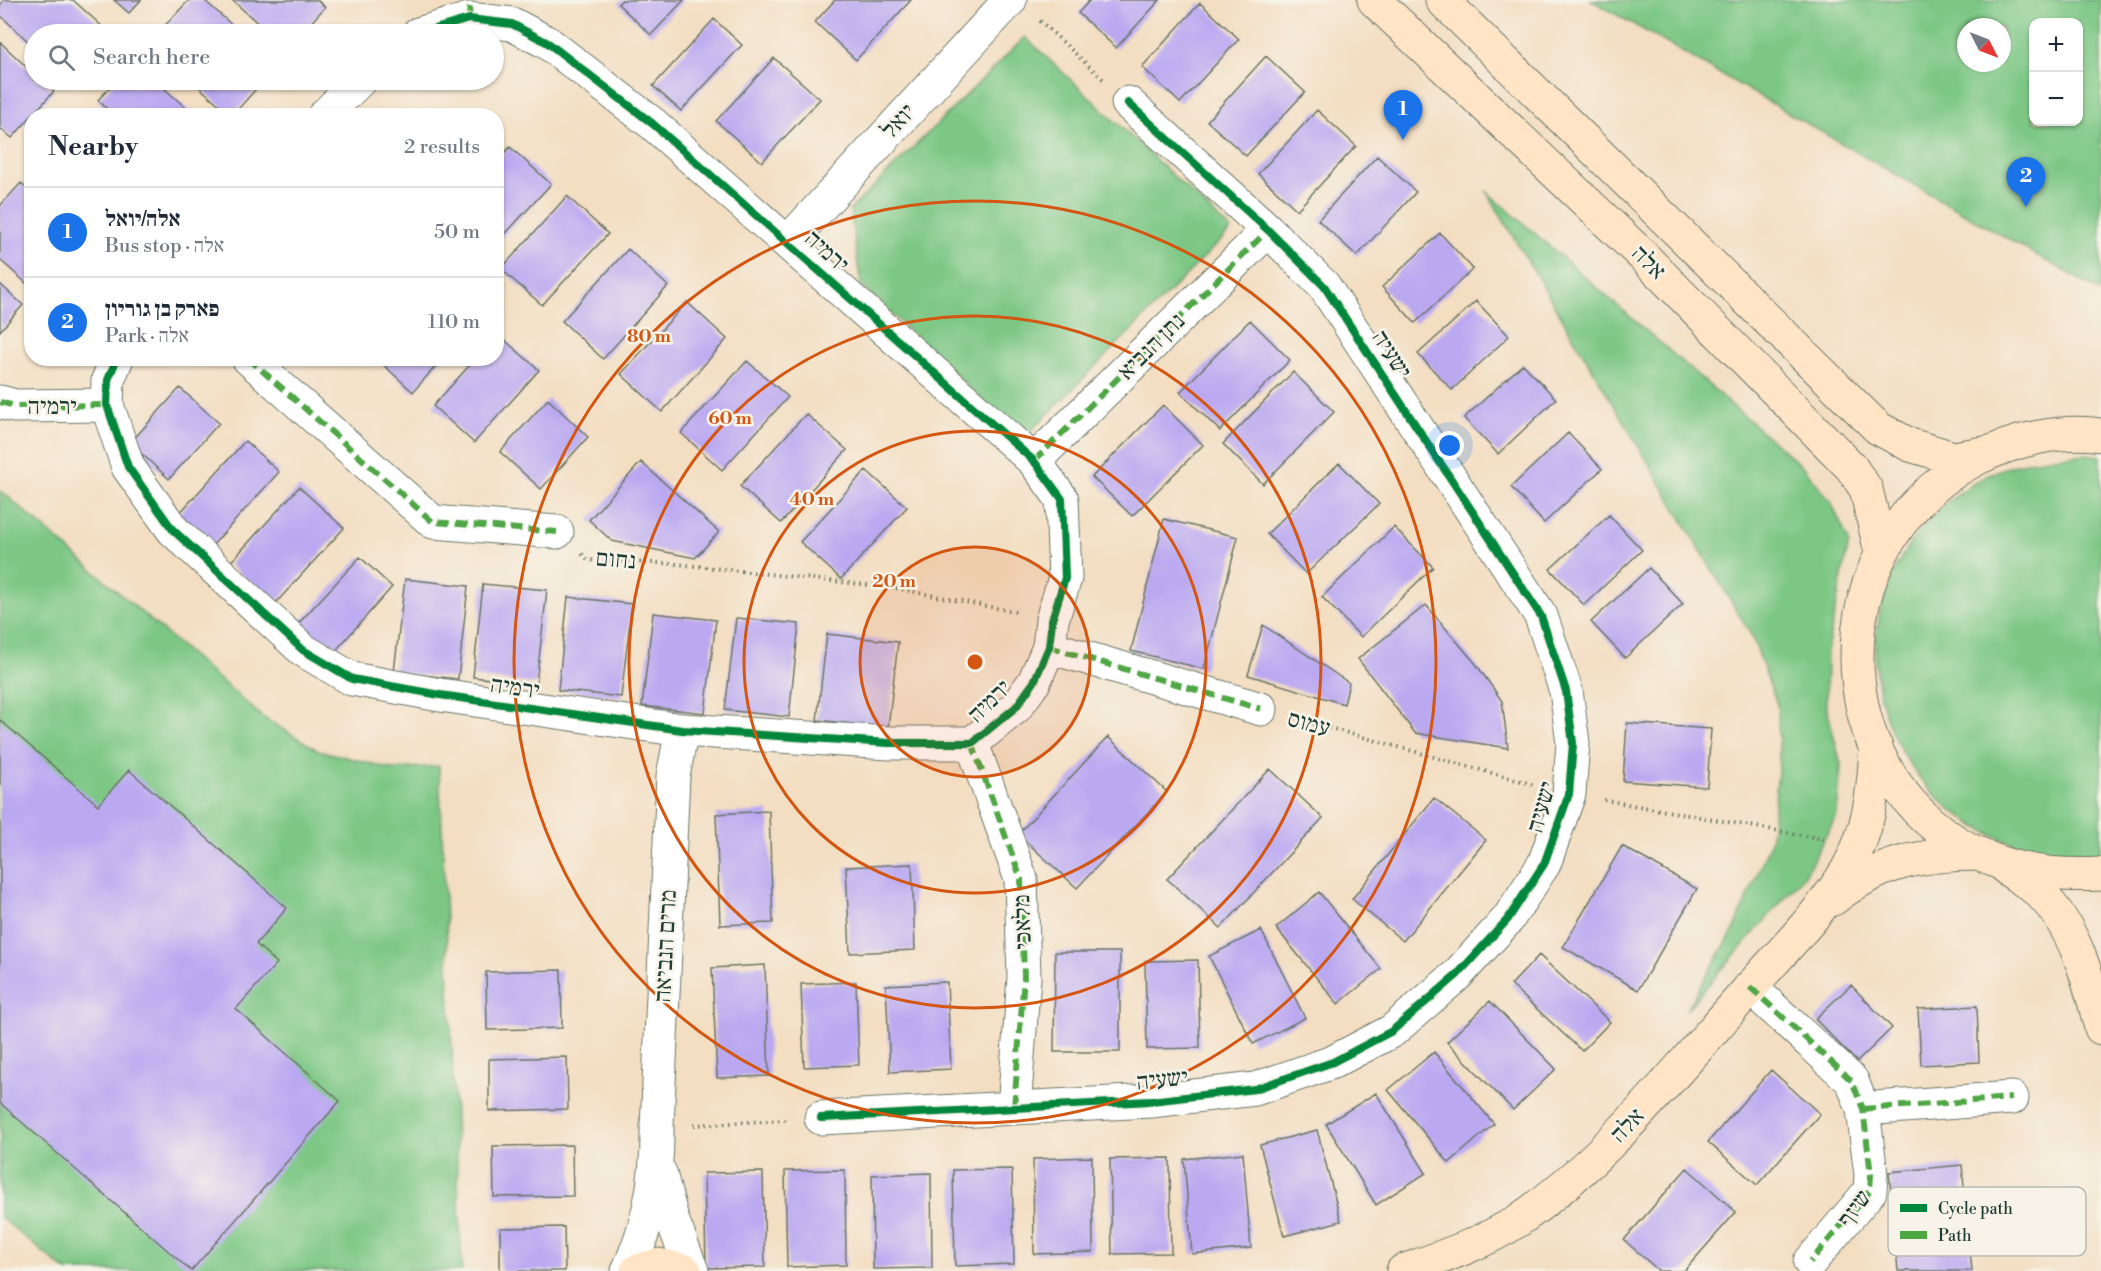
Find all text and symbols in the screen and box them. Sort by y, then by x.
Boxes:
north arrow [1957,18,2011,72]
map controls [2029,18,2083,126]
button: + [2029,18,2083,72]
search box [24,24,504,90]
icon: search [45,41,78,74]
text: Search here [93,44,210,71]
button: − [2029,72,2083,126]
pin: 1 [1384,90,1422,140]
street label: יואל [875,98,922,146]
text: Nearby [48,131,138,163]
text: 2 results [404,135,480,160]
pin: 2 [2006,158,2046,207]
text: אלה/יואל [105,206,180,233]
text: 1 [63,220,72,245]
text: 50 m [434,220,480,245]
street label: ירמיה [798,224,855,280]
text: Bus stop · אלה [105,234,224,259]
street label: אלה [1625,239,1672,286]
text: פארק בן גוריון [105,296,219,323]
street label: נתן הנביא [1112,307,1192,387]
text: 2 [61,310,74,335]
text: 110 m [428,310,480,335]
text: Park · אלה [105,324,189,349]
text: 80 m [627,325,672,348]
street label: ישעיה [1364,325,1418,384]
street label: ירמיה [27,392,77,422]
text: 60 m [708,407,752,430]
your location [1435,431,1464,460]
text: 40 m [790,488,835,511]
street label: נחום [594,543,637,577]
text: 20 m [872,570,916,593]
centre of rings [965,652,985,672]
street label: ירמיה [488,670,542,706]
street label: ירמיה [961,674,1018,730]
street label: עמוס [1284,704,1333,744]
street label: ישעיה [1520,778,1564,836]
street label: מרים הנביאה [648,889,684,1003]
street label: מלאכי [1007,894,1039,950]
street label: ישעיה [1135,1062,1189,1098]
street label: אלה [1604,1102,1651,1149]
street label: שיזף [1831,1184,1878,1233]
legend [1888,1187,2086,1256]
text: Cycle path [1938,1199,2013,1219]
text: Path [1938,1226,1972,1246]

